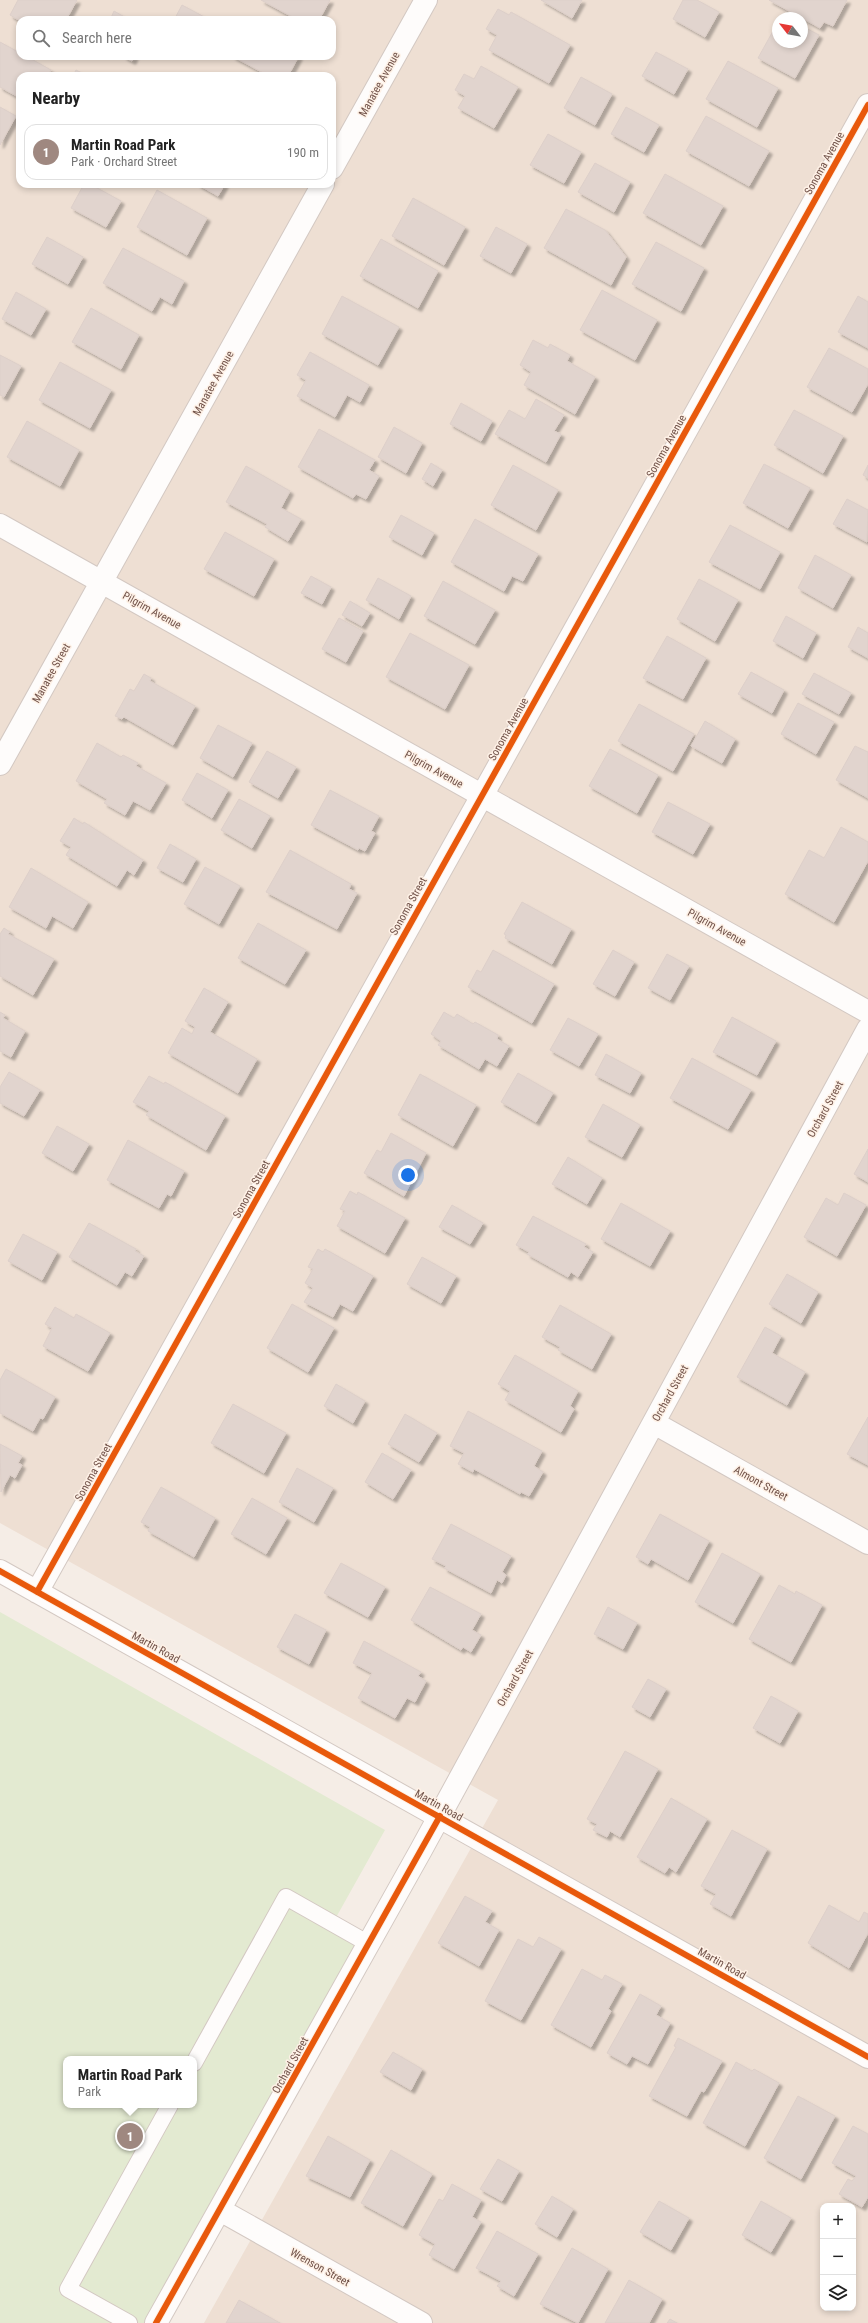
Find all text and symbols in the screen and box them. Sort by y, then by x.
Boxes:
north arrow [772,12,808,48]
search box [16,16,336,60]
icon: search [30,27,52,49]
text: Search here [62,29,132,47]
street label: Manatee Avenue [356,50,403,119]
text: Nearby [32,88,80,108]
street label: Sonoma Avenue [802,130,847,197]
text: Martin Road Park [71,136,175,154]
text: 1 [43,145,49,160]
text: 190 m [287,145,319,160]
text: Park · Orchard Street [71,154,177,169]
street label: Manatee Avenue [190,349,237,418]
street label: Sonoma Avenue [644,413,689,480]
street label: Pilgrim Avenue [120,589,183,632]
street label: Manatee Street [30,641,73,705]
street label: Sonoma Avenue [486,696,531,763]
street label: Pilgrim Avenue [402,748,465,791]
street label: Sonoma Street [387,875,430,937]
street label: Pilgrim Avenue [685,906,748,949]
street label: Orchard Street [805,1079,846,1140]
street label: Sonoma Street [230,1158,273,1220]
your location [398,1165,418,1185]
street label: Orchard Street [650,1363,691,1424]
street label: Sonoma Street [72,1441,115,1503]
street label: Almont Street [732,1463,790,1504]
street label: Martin Road [129,1629,182,1666]
street label: Orchard Street [495,1648,536,1709]
street label: Martin Road [412,1787,465,1824]
street label: Martin Road [695,1945,748,1982]
street label: Orchard Street [270,2035,311,2096]
popup [63,2056,197,2108]
text: Martin Road Park [78,2066,182,2084]
text: Park [78,2084,101,2099]
pin: 1 [117,2121,143,2151]
map controls [820,2203,856,2311]
button: + [820,2203,856,2239]
button: − [820,2239,856,2275]
street label: Wrenson Street [288,2246,352,2289]
button: layers [820,2275,856,2311]

